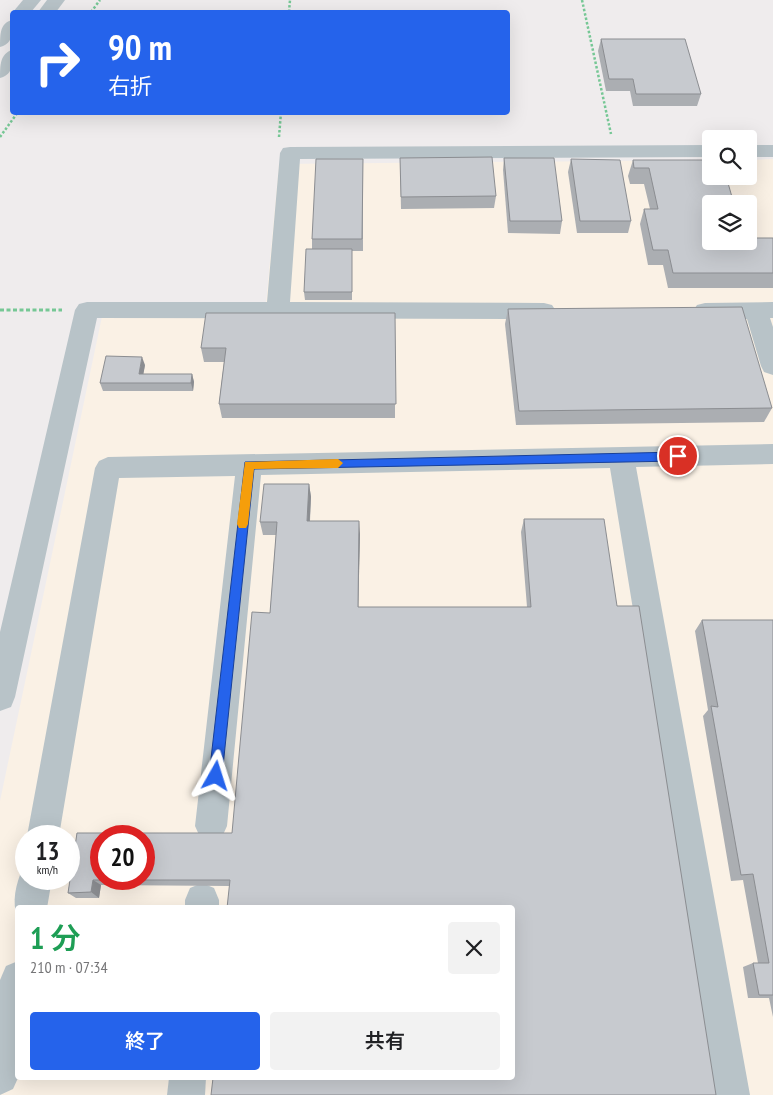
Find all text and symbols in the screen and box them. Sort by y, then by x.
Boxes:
text: 90 m [108,24,172,70]
icon: right [25,30,90,95]
text: 右折 [108,72,152,100]
map controls [702,130,757,250]
button: search [702,130,757,185]
button: layers [702,195,757,250]
pin [657,435,699,477]
icon: arrive [664,442,692,470]
position arrow [189,749,241,801]
speed limit sign: 20 [90,825,155,890]
text: 13 [36,835,59,867]
text: km/h [37,862,58,877]
text: 1 分 [30,918,81,957]
button: close [448,922,500,974]
text: 210 m · 07:34 [30,957,108,977]
button: 終了 [30,1012,260,1070]
button: 共有 [270,1012,500,1070]

